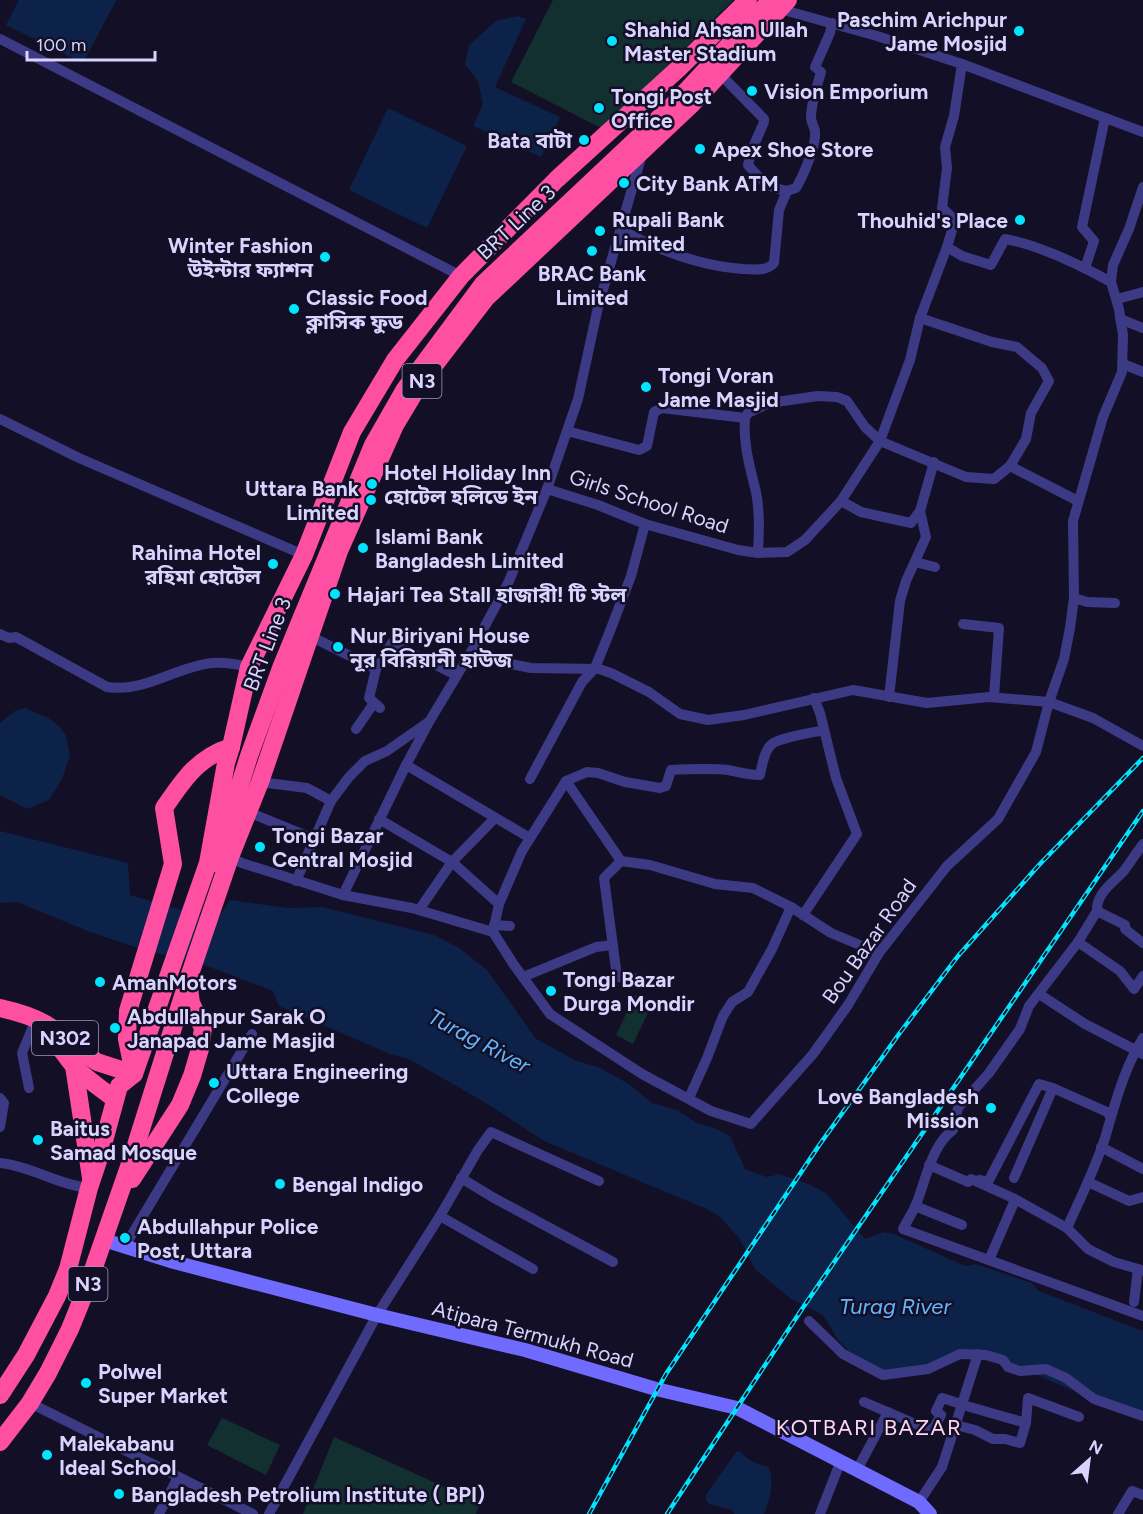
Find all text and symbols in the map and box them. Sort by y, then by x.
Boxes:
place label: Paschim Arichpur Jame Mosjid [837,7,1007,56]
place label: Shahid Ahsan Ullah Master Stadium [624,17,808,66]
scale bar [27,24,154,62]
marker: Paschim Arichpur Jame Mosjid [1012,24,1026,38]
text: 100 m [36,34,86,56]
marker: Shahid Ahsan Ullah Master Stadium [605,34,619,48]
place label: Vision Emporium [764,79,928,104]
place label: Tongi Post Office [611,84,712,133]
marker: Vision Emporium [745,84,759,98]
marker: Tongi Post Office [592,101,606,115]
place label: Bata বাটা [487,128,573,153]
marker: Bata বাটা [577,133,591,147]
place label: Apex Shoe Store [712,137,874,162]
marker: Apex Shoe Store [693,142,707,156]
place label: City Bank ATM [636,171,779,196]
marker: City Bank ATM [617,176,631,190]
street label: BRT Line 3 [472,179,560,265]
place label: Rupali Bank Limited [612,207,725,256]
place label: Thouhid's Place [858,208,1008,233]
marker: Thouhid's Place [1013,213,1027,227]
marker: Rupali Bank Limited [593,224,607,238]
place label: Winter Fashion উইন্টার ফ্যাশন [168,233,314,282]
marker: BRAC Bank Limited [585,244,599,258]
marker: Winter Fashion উইন্টার ফ্যাশন [318,250,332,264]
place label: BRAC Bank Limited [538,261,647,310]
place label: Classic Food ক্লাসিক ফুড [305,285,427,334]
marker: Classic Food ক্লাসিক ফুড [287,302,301,316]
place label: Tongi Voran Jame Masjid [658,363,779,412]
road number: N3 [402,364,442,398]
marker: Tongi Voran Jame Masjid [639,380,653,394]
place label: Hotel Holiday Inn হোটেল হলিডে ইন [384,460,551,509]
street label: Girls School Road [566,463,732,539]
place label: Uttara Bank Limited [245,476,360,525]
marker: Hotel Holiday Inn হোটেল হলিডে ইন [365,477,379,491]
marker: Uttara Bank Limited [364,493,378,507]
place label: Islami Bank Bangladesh Limited [375,524,564,573]
place label: Rahima Hotel রহিমা হোটেল [131,540,262,589]
marker: Islami Bank Bangladesh Limited [356,541,370,555]
marker: Rahima Hotel রহিমা হোটেল [266,557,280,571]
place label: Hajari Tea Stall হাজারী! টি স্টল [347,582,627,607]
marker: Hajari Tea Stall হাজারী! টি স্টল [328,587,342,601]
street label: BRT Line 3 [238,594,296,694]
place label: Nur Biriyani House নূর বিরিয়ানী হাউজ [349,623,530,672]
marker: Nur Biriyani House নূর বিরিয়ানী হাউজ [331,640,345,654]
place label: Tongi Bazar Central Mosjid [272,823,413,872]
marker: Tongi Bazar Central Mosjid [253,840,267,854]
street label: Bou Bazar Road [817,874,921,1008]
place label: Tongi Bazar Durga Mondir [563,967,695,1016]
place label: AmanMotors [112,970,237,995]
marker: AmanMotors [93,975,107,989]
marker: Tongi Bazar Durga Mondir [544,984,558,998]
water label: Turag River [423,1003,536,1080]
place label: Abdullahpur Sarak O Janapad Jame Masjid [127,1004,335,1053]
road number: N302 [32,1021,98,1055]
marker: Abdullahpur Sarak O Janapad Jame Masjid [108,1021,122,1035]
place label: Uttara Engineering College [226,1059,408,1108]
marker: Uttara Engineering College [207,1076,221,1090]
place label: Love Bangladesh Mission [817,1084,979,1133]
marker: Love Bangladesh Mission [984,1101,998,1115]
place label: Baitus Samad Mosque [50,1116,197,1165]
marker: Baitus Samad Mosque [31,1133,45,1147]
place label: Bengal Indigo [292,1172,423,1197]
marker: Bengal Indigo [273,1177,287,1191]
place label: Abdullahpur Police Post, Uttara [137,1214,319,1263]
marker: Abdullahpur Police Post, Uttara [118,1231,132,1245]
road number: N3 [68,1267,107,1301]
water label: Turag River [839,1293,952,1320]
street label: Atipara Termukh Road [430,1295,636,1373]
place label: Polwel Super Market [98,1359,228,1408]
marker: Polwel Super Market [79,1376,93,1390]
district label: KOTBARI BAZAR [776,1414,962,1441]
north arrow [1059,1430,1119,1490]
place label: Malekabanu Ideal School [59,1431,176,1480]
text: N [1086,1436,1106,1458]
marker: Malekabanu Ideal School [40,1448,54,1462]
place label: Bangladesh Petrolium Institute ( BPI) [131,1482,485,1507]
marker: Bangladesh Petrolium Institute ( BPI) [112,1487,126,1501]

